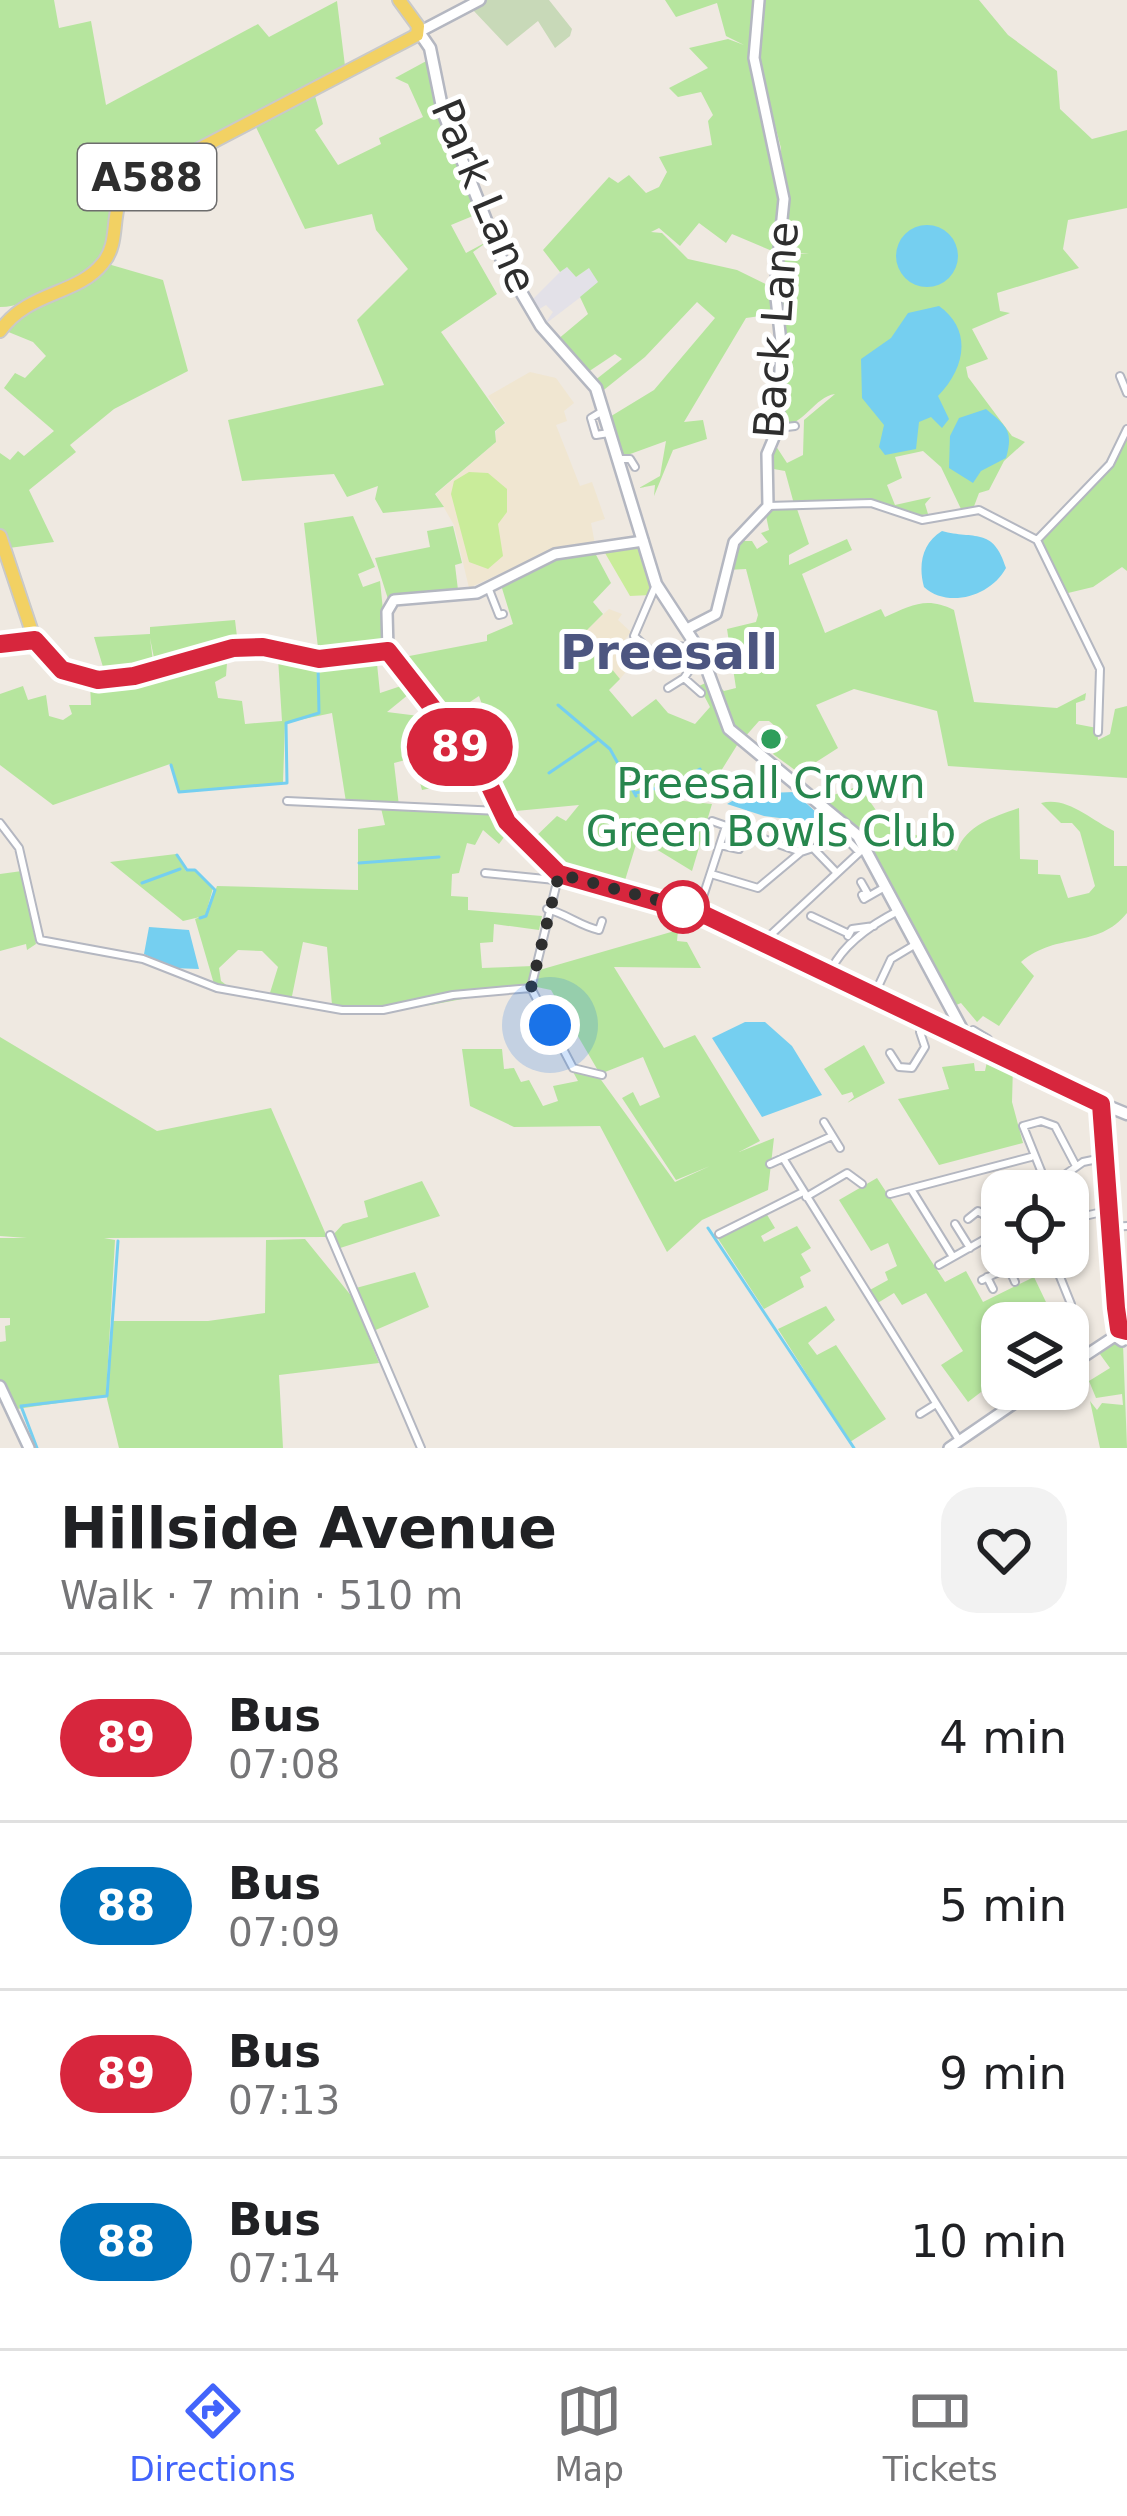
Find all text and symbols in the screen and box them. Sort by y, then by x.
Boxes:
street label: Park Lane [421,92,547,300]
road number: A588 [78,144,216,210]
street label: Back Lane [744,220,808,440]
district label: Preesall [560,624,778,680]
line badge: 89 [406,708,514,786]
text: 89 [431,722,489,771]
marker: Preesall Crown Green Bowls Club [758,726,784,752]
place label: Preesall Crown Green Bowls Club [586,759,956,856]
unlabelled marker [658,882,708,932]
your location [520,995,580,1055]
map controls [981,1170,1089,1410]
button: locate [981,1170,1089,1278]
button: layers [981,1302,1089,1410]
button: heart [941,1487,1067,1613]
text: Hillside Avenue [60,1495,557,1561]
text: Walk · 7 min · 510 m [60,1573,463,1618]
text: Bus [228,1689,321,1742]
text: 4 min [939,1711,1067,1764]
text: 89 [97,1713,155,1762]
text: 07:08 [228,1742,340,1787]
text: Bus [228,1857,321,1910]
text: 5 min [939,1879,1067,1932]
text: 88 [97,1881,155,1930]
text: 07:09 [228,1910,340,1955]
text: Bus [228,2025,321,2078]
text: 9 min [939,2047,1067,2100]
text: 89 [97,2049,155,2098]
text: 07:13 [228,2078,340,2123]
text: Bus [228,2193,321,2246]
text: 10 min [911,2215,1067,2268]
text: 88 [97,2217,155,2266]
text: 07:14 [228,2246,340,2291]
tab: Directions [129,2378,296,2489]
tab: Map [554,2378,624,2489]
tab: Tickets [883,2378,998,2489]

